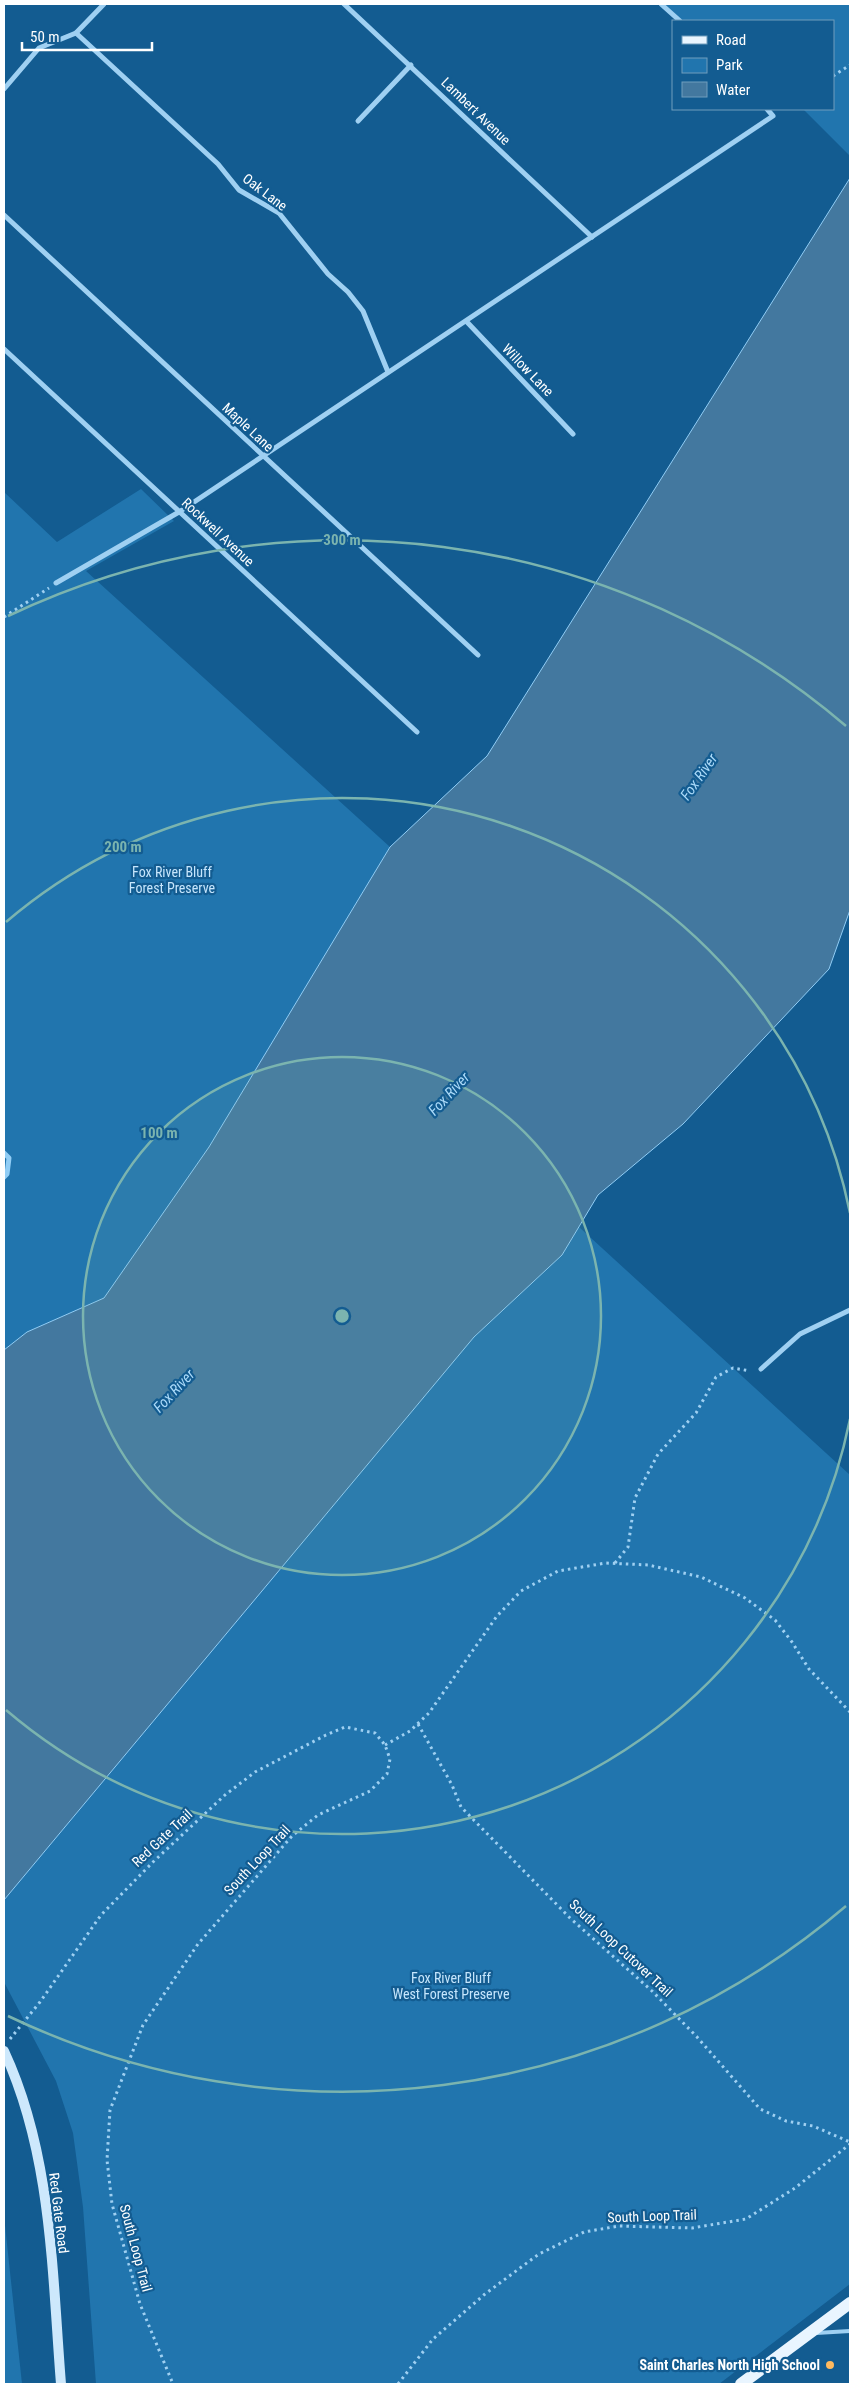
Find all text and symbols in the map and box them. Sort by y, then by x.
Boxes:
scale bar [22,20,152,52]
legend [672,20,834,110]
text: 50 m [30,28,60,46]
text: Road [716,31,746,49]
text: Park [716,56,743,74]
street label: Lambert Avenue [438,74,514,148]
text: Water [716,81,751,99]
street label: Oak Lane [240,170,291,214]
street label: Willow Lane [499,341,557,400]
street label: Maple Lane [219,399,277,455]
street label: Rockwell Avenue [179,494,258,570]
text: 300 m [323,531,361,549]
water label: Fox River [677,750,722,804]
text: 200 m [104,838,142,856]
park label: Fox River Bluff Forest Preserve [129,864,216,896]
water label: Fox River [425,1068,474,1119]
text: 100 m [140,1124,178,1142]
centre of rings [333,1307,351,1325]
water label: Fox River [150,1365,199,1416]
street label: Red Gate Trail [129,1806,195,1870]
street label: South Loop Trail [221,1822,293,1898]
street label: South Loop Cutover Trail [566,1896,676,2000]
park label: Fox River Bluff West Forest Preserve [392,1970,510,2002]
street label: Red Gate Road [46,2172,72,2254]
street label: South Loop Trail [117,2203,155,2293]
street label: South Loop Trail [607,2206,697,2226]
place label: Saint Charles North High School [639,2357,820,2373]
marker: Saint Charles North High School [824,2359,836,2371]

